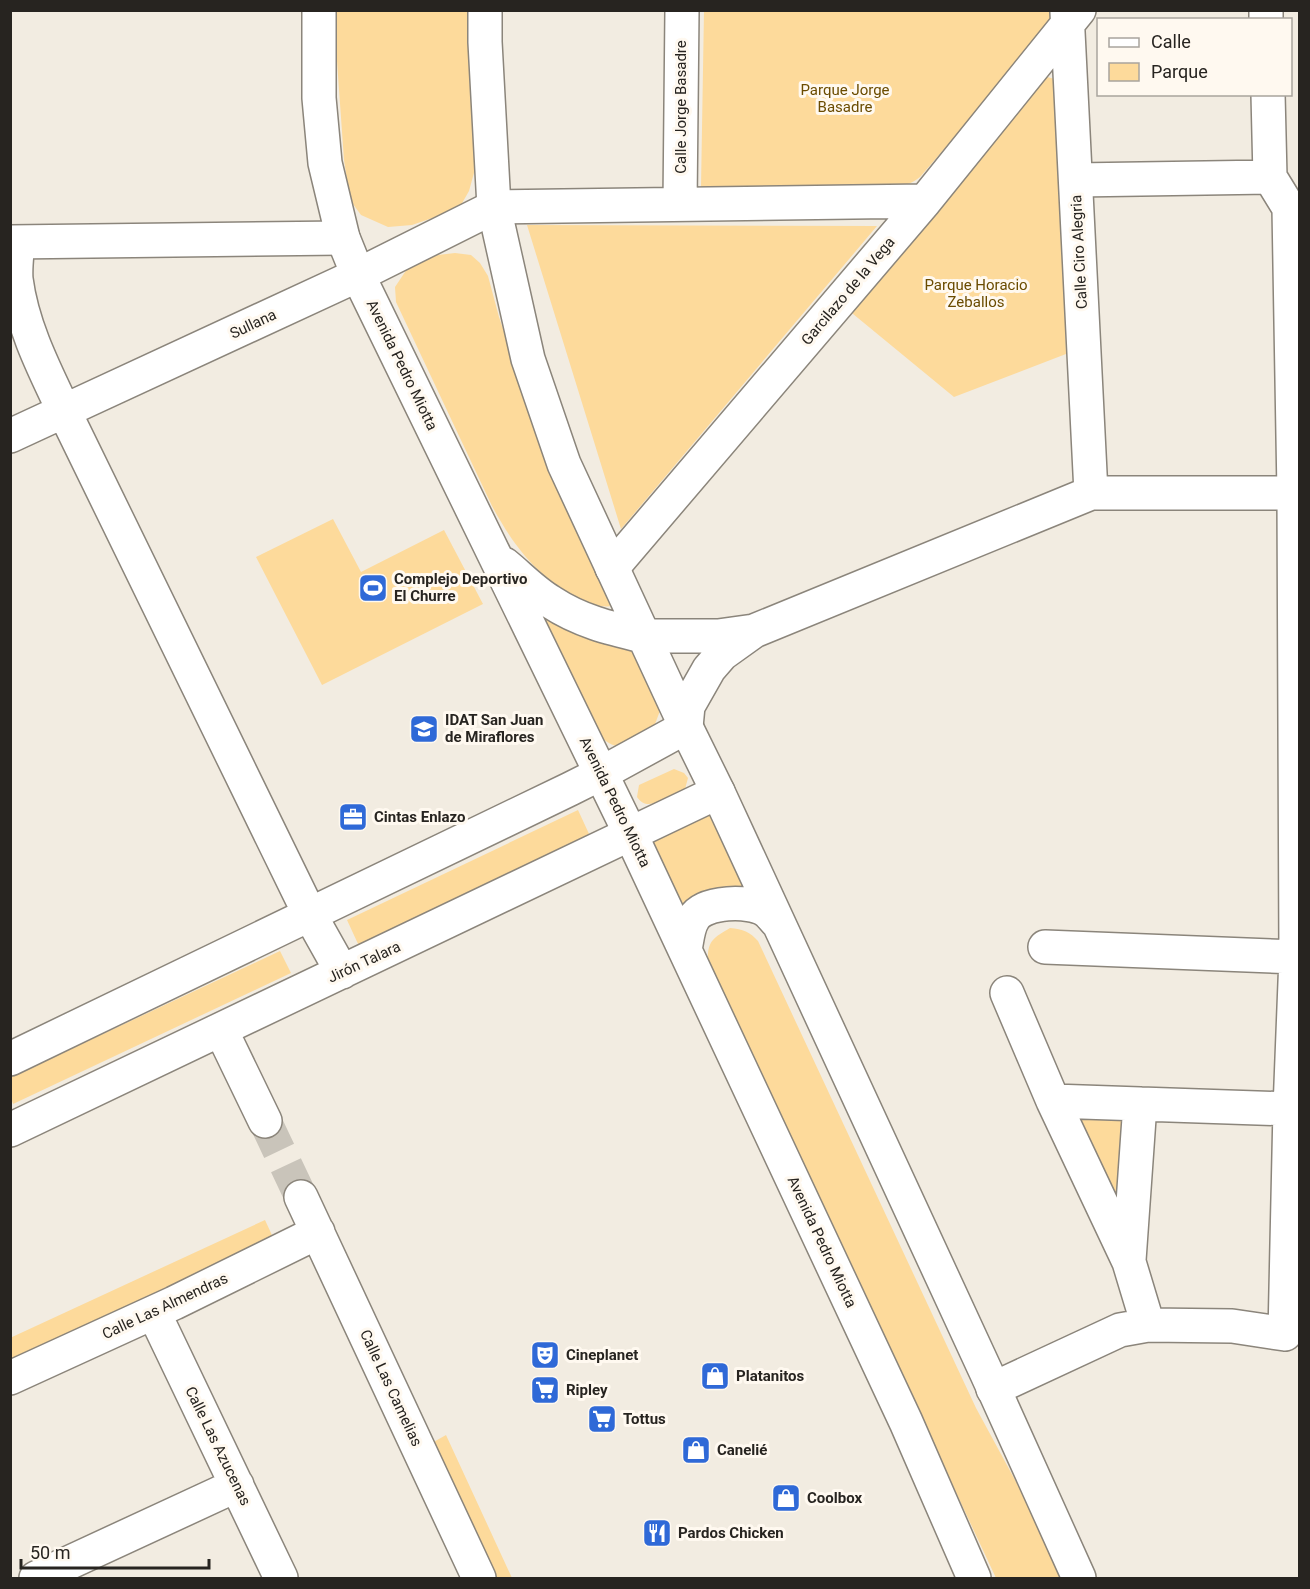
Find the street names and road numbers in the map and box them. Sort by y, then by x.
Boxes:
street label: Calle Jorge Basadre [672,40,690,174]
street label: Calle Ciro Alegria [1067,194,1091,310]
street label: Garcilazo de la Vega [798,233,898,349]
street label: Avenida Pedro Miotta [363,297,441,433]
street label: Sullana [227,305,279,343]
street label: Avenida Pedro Miotta [576,734,654,870]
street label: Jirón Talara [325,937,403,987]
street label: Avenida Pedro Miotta [784,1173,860,1311]
street label: Calle Las Almendras [99,1269,231,1343]
street label: Calle Las Camelias [356,1327,426,1449]
street label: Calle Las Azucenas [181,1384,255,1508]

